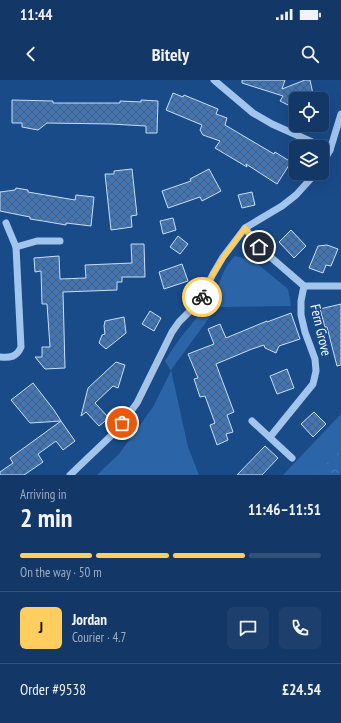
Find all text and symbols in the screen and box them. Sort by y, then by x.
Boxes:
text: 11:44 [20,5,52,24]
icon: back [20,43,42,65]
text: Bitely [152,43,189,66]
icon: search [299,43,321,65]
map controls [289,92,329,180]
button: locate [289,92,329,132]
button: layers [289,140,329,180]
pin [242,230,276,264]
icon: home [248,236,270,258]
courier [182,277,222,317]
icon: bike [191,286,213,308]
street label: Fern Grove [306,302,336,358]
pin [105,406,139,440]
icon: bag [111,412,133,434]
text: Arriving in [20,486,67,503]
text: 11:46–11:51 [248,500,321,519]
text: 2 min [20,501,73,534]
text: On the way · 50 m [20,564,102,581]
button: chat [227,607,269,649]
button: phone [279,607,321,649]
text: Jordan [72,610,107,629]
text: J [39,618,43,637]
text: Courier · 4.7 [72,629,126,646]
text: Order #9538 [20,680,86,699]
text: £24.54 [282,680,321,699]

